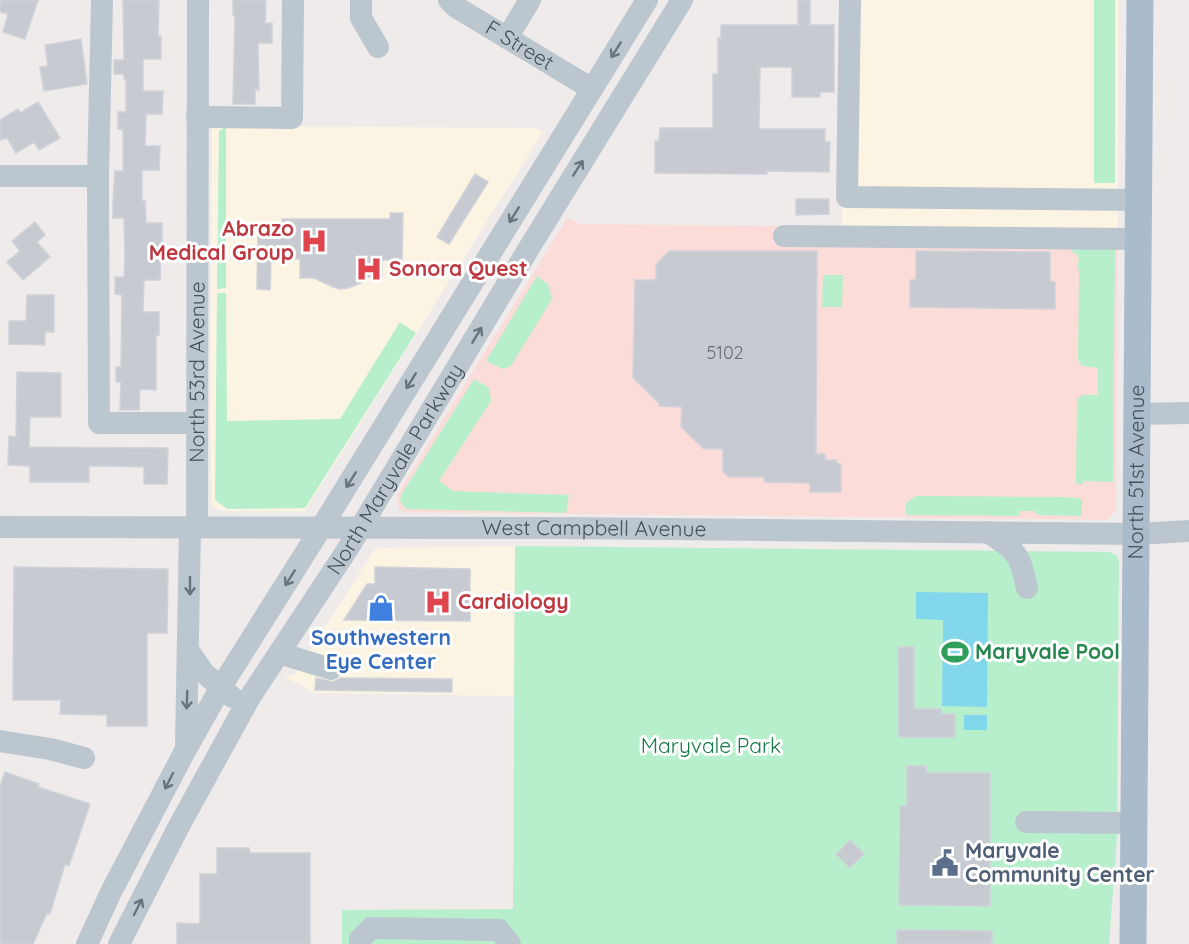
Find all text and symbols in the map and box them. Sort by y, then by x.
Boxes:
street label: F Street [481,14,559,75]
one-way arrow [610,41,622,58]
one-way arrow [573,160,585,177]
one-way arrow [507,206,519,223]
place label: Abrazo Medical Group [149,215,294,265]
hospital icon: Abrazo Medical Group [299,226,329,256]
hospital icon: Sonora Quest [354,254,384,284]
place label: Sonora Quest [389,255,527,281]
street label: North 53rd Avenue [183,281,209,463]
one-way arrow [471,327,483,344]
house number: 5102 [706,341,744,364]
street label: North Maryvale Parkway [321,358,468,579]
one-way arrow [405,372,417,389]
street label: North 51st Avenue [1122,385,1149,559]
one-way arrow [344,471,357,488]
street label: West Campbell Avenue [482,514,707,541]
one-way arrow [284,569,296,586]
one-way arrow [184,576,196,596]
hospital icon: Cardiology [423,587,453,617]
place label: Cardiology [458,588,569,614]
shop icon: Southwestern Eye Center [366,593,396,623]
place label: Southwestern Eye Center [311,624,451,674]
sports icon: Maryvale Pool [940,637,970,667]
place label: Maryvale Pool [975,638,1120,664]
one-way arrow [182,689,193,709]
park label: Maryvale Park [641,732,781,758]
one-way arrow [162,772,174,790]
place label: Maryvale Community Center [965,837,1155,887]
public building icon: Maryvale Community Center [930,848,960,878]
one-way arrow [132,898,144,916]

